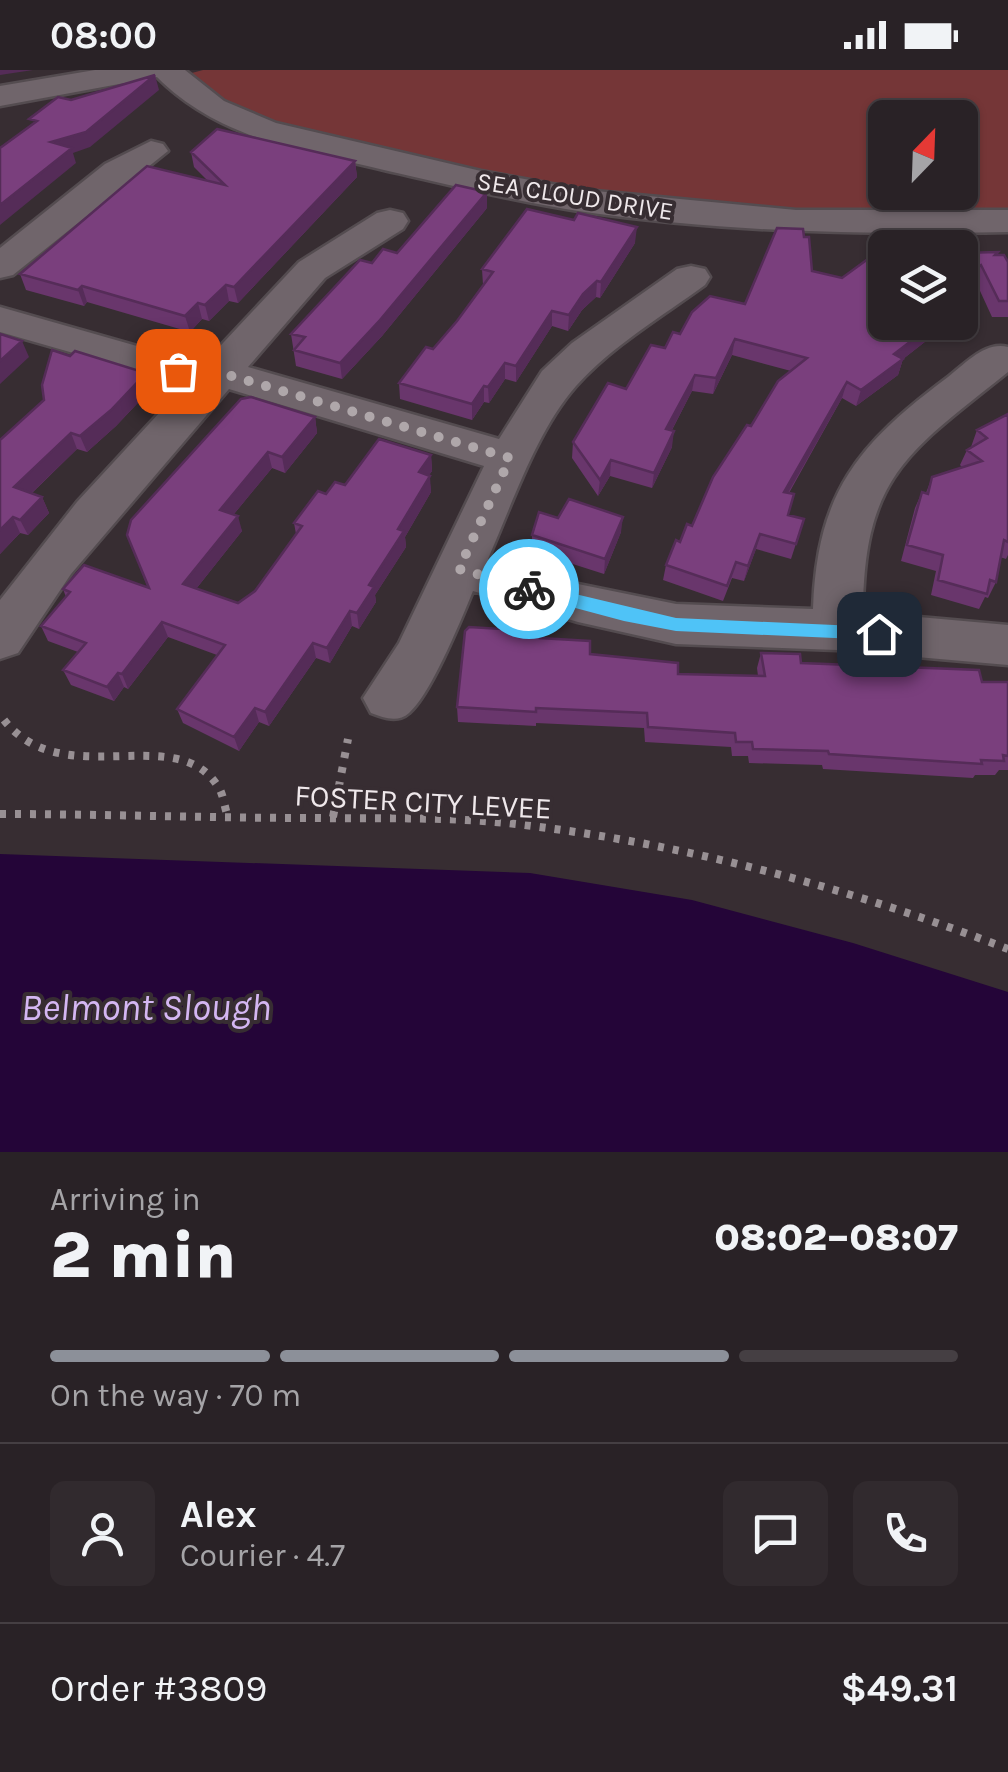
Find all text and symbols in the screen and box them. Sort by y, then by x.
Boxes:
text: 08:00 [50,13,157,58]
north arrow [868,100,978,210]
map controls [868,100,978,340]
street label: SEA CLOUD DRIVE [475,166,675,226]
button: layers [868,230,978,340]
pin [136,329,221,414]
icon: bag [151,344,206,399]
courier [479,539,579,639]
icon: bike [502,562,557,617]
pin [837,592,922,677]
icon: home [852,607,907,662]
street label: FOSTER CITY LEVEE [294,777,552,827]
water label: Belmont Slough [21,985,271,1030]
text: Arriving in [50,1181,201,1218]
text: 08:02–08:07 [714,1215,958,1260]
text: 2 min [50,1217,236,1293]
text: On the way · 70 m [50,1377,301,1414]
button: person [50,1481,155,1586]
button: chat [723,1481,828,1586]
button: phone [853,1481,958,1586]
text: Alex [180,1492,257,1537]
text: Courier · 4.7 [180,1537,345,1574]
text: Order #3809 [50,1666,267,1711]
text: $49.31 [841,1666,958,1711]

